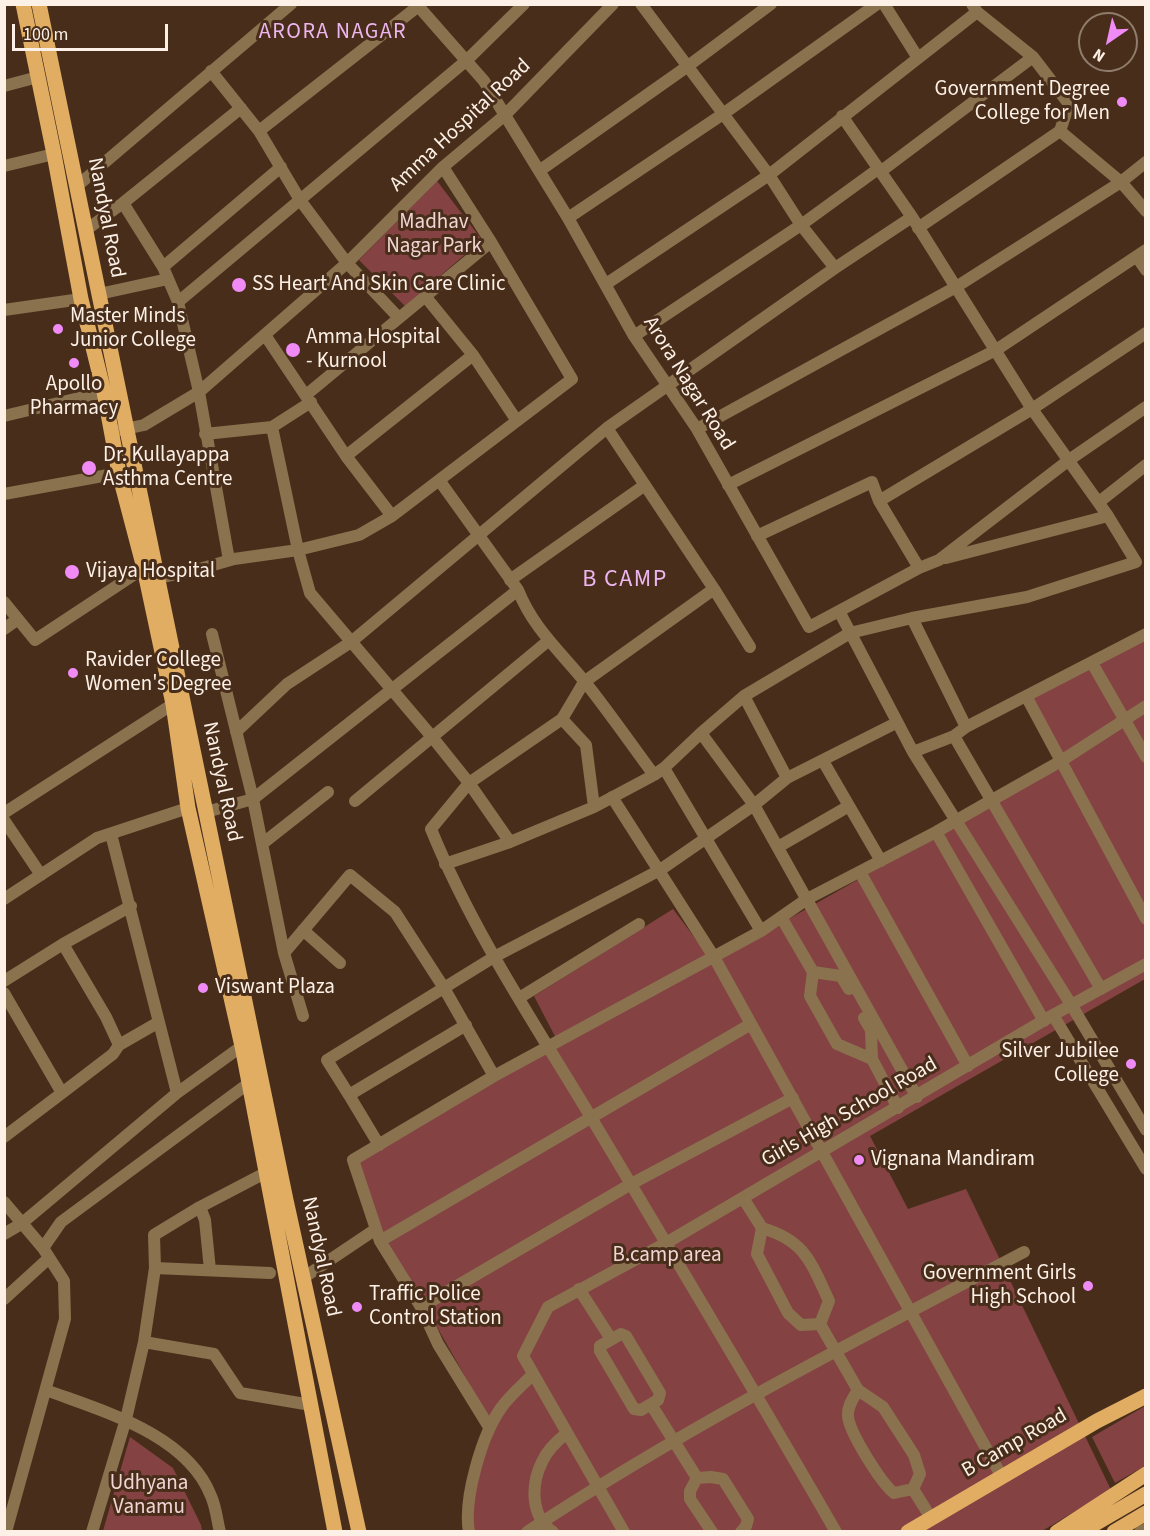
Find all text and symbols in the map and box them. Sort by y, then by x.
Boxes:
scale bar [15,12,171,50]
north arrow [1078,12,1138,72]
district label: ARORA NAGAR [259,20,407,46]
text: 100 m [23,22,68,47]
text: N [1088,43,1110,67]
street label: Amma Hospital Road [385,54,537,198]
place label: Government Degree College for Men [935,77,1110,127]
marker: Government Degree College for Men [1115,95,1129,109]
street label: Nandyal Road [81,156,129,280]
park label: Madhav Nagar Park [386,210,482,260]
place label: SS Heart And Skin Care Clinic [252,272,506,298]
marker: SS Heart And Skin Care Clinic [230,276,248,294]
place label: Master Minds Junior College [70,304,196,354]
street label: Arora Nagar Road [637,312,739,456]
marker: Master Minds Junior College [51,322,65,336]
place label: Amma Hospital - Kurnool [306,325,440,375]
marker: Amma Hospital - Kurnool [284,341,302,359]
marker: Apollo Pharmacy [67,356,81,370]
place label: Apollo Pharmacy [30,372,118,422]
place label: Dr. Kullayappa Asthma Centre [103,443,232,493]
marker: Dr. Kullayappa Asthma Centre [80,459,98,477]
place label: Vijaya Hospital [86,559,215,585]
marker: Vijaya Hospital [63,563,81,581]
district label: B CAMP [582,567,668,595]
place label: Ravider College Women's Degree [85,648,232,698]
marker: Ravider College Women's Degree [66,666,80,680]
street label: Nandyal Road [196,720,246,844]
place label: Viswant Plaza [215,975,335,1001]
marker: Viswant Plaza [196,981,210,995]
place label: Silver Jubilee College [1001,1039,1119,1089]
street label: Girls High School Road [758,1052,942,1174]
marker: Silver Jubilee College [1124,1057,1138,1071]
place label: Vignana Mandiram [871,1147,1035,1173]
marker: Vignana Mandiram [852,1153,866,1167]
street label: Nandyal Road [295,1195,345,1319]
park label: B.camp area [613,1243,721,1269]
place label: Government Girls High School [923,1261,1076,1311]
marker: Government Girls High School [1081,1279,1095,1293]
place label: Traffic Police Control Station [369,1282,502,1332]
marker: Traffic Police Control Station [350,1300,364,1314]
street label: B Camp Road [958,1404,1072,1484]
park label: Udhyana Vanamu [110,1471,188,1521]

